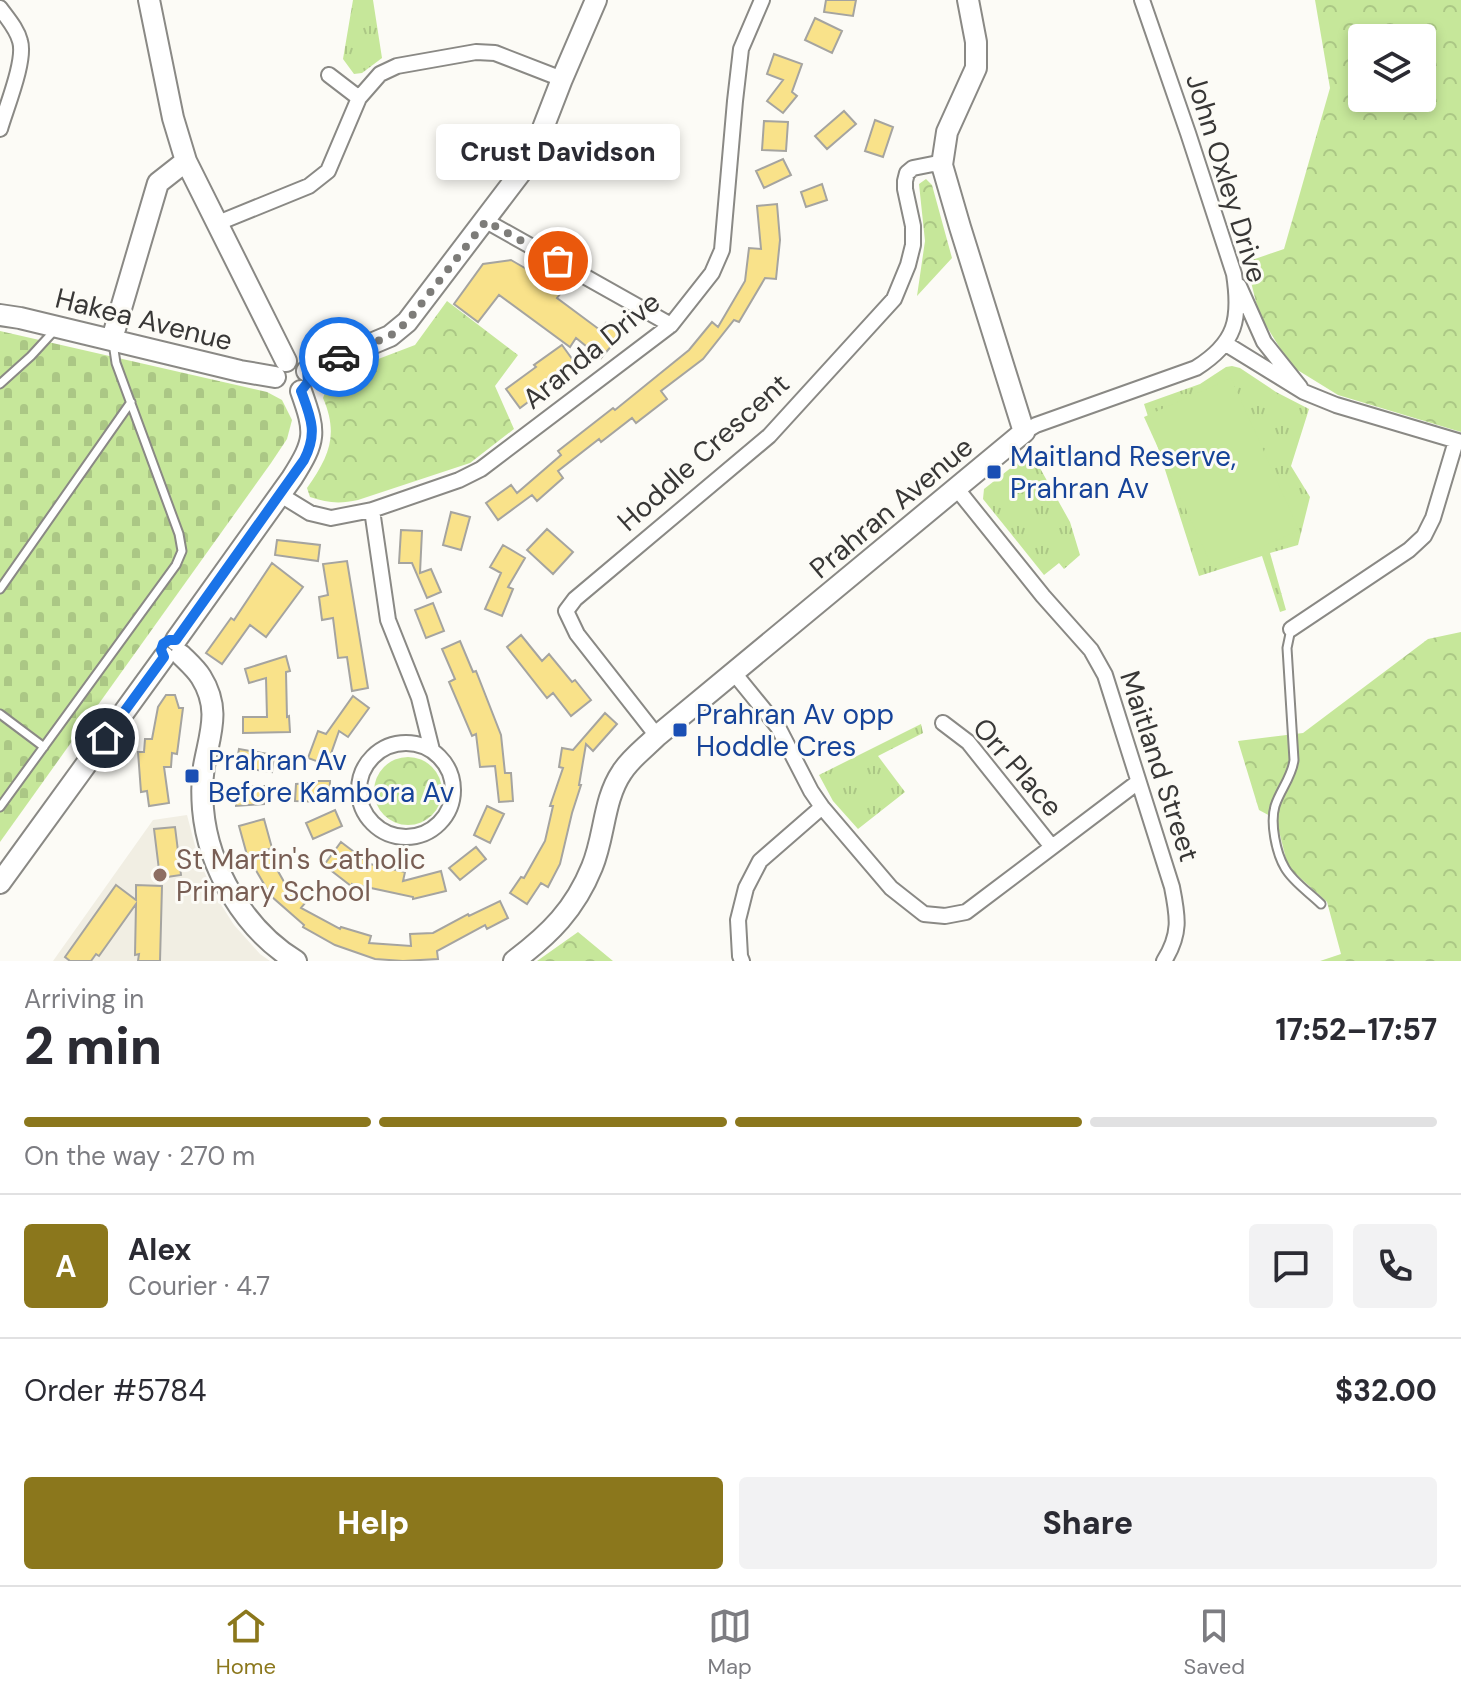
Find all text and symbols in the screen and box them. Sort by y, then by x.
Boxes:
map controls [1348,24,1436,112]
button: layers [1348,24,1436,112]
street label: John Oxley Drive [1177,69,1276,287]
callout: Crust Davidson [436,125,680,181]
text: Crust Davidson [460,135,656,169]
pin [524,227,592,295]
icon: bag [536,239,580,283]
street label: Hakea Avenue [52,280,236,359]
street label: Aranda Drive [515,284,668,417]
courier [299,317,379,397]
icon: car [317,335,361,379]
street label: Hoddle Crescent [610,365,797,539]
street label: Prahran Avenue [802,428,981,587]
place label: Maitland Reserve, Prahran Av [1010,438,1236,507]
marker: Maitland Reserve, Prahran Av [985,463,1003,481]
street label: Maitland Street [1111,666,1208,866]
place label: Prahran Av opp Hoddle Cres [696,696,894,765]
pin [71,704,139,772]
street label: Orr Place [964,710,1071,825]
icon: home [83,716,127,760]
marker: Prahran Av opp Hoddle Cres [671,721,689,739]
place label: Prahran Av Before Kambora Av [208,742,455,811]
marker: Prahran Av Before Kambora Av [183,767,201,785]
place label: St Martin's Catholic Primary School [176,841,426,910]
marker: St Martin's Catholic Primary School [151,866,169,884]
text: Arriving in [24,982,144,1016]
text: 17:52–17:57 [1276,1010,1437,1049]
text: 2 min [24,1012,162,1080]
text: On the way · 270 m [24,1139,255,1173]
button: chat [1249,1224,1333,1308]
button: phone [1353,1224,1437,1308]
text: Alex [128,1230,191,1269]
text: A [55,1247,77,1286]
text: Courier · 4.7 [128,1269,270,1303]
text: Order #5784 [24,1371,207,1410]
text: $32.00 [1335,1371,1437,1410]
button: Help [24,1477,723,1569]
button: Share [739,1477,1437,1569]
tab: Home [216,1604,276,1681]
tab: Map [708,1604,752,1681]
tab: Saved [1183,1604,1245,1681]

